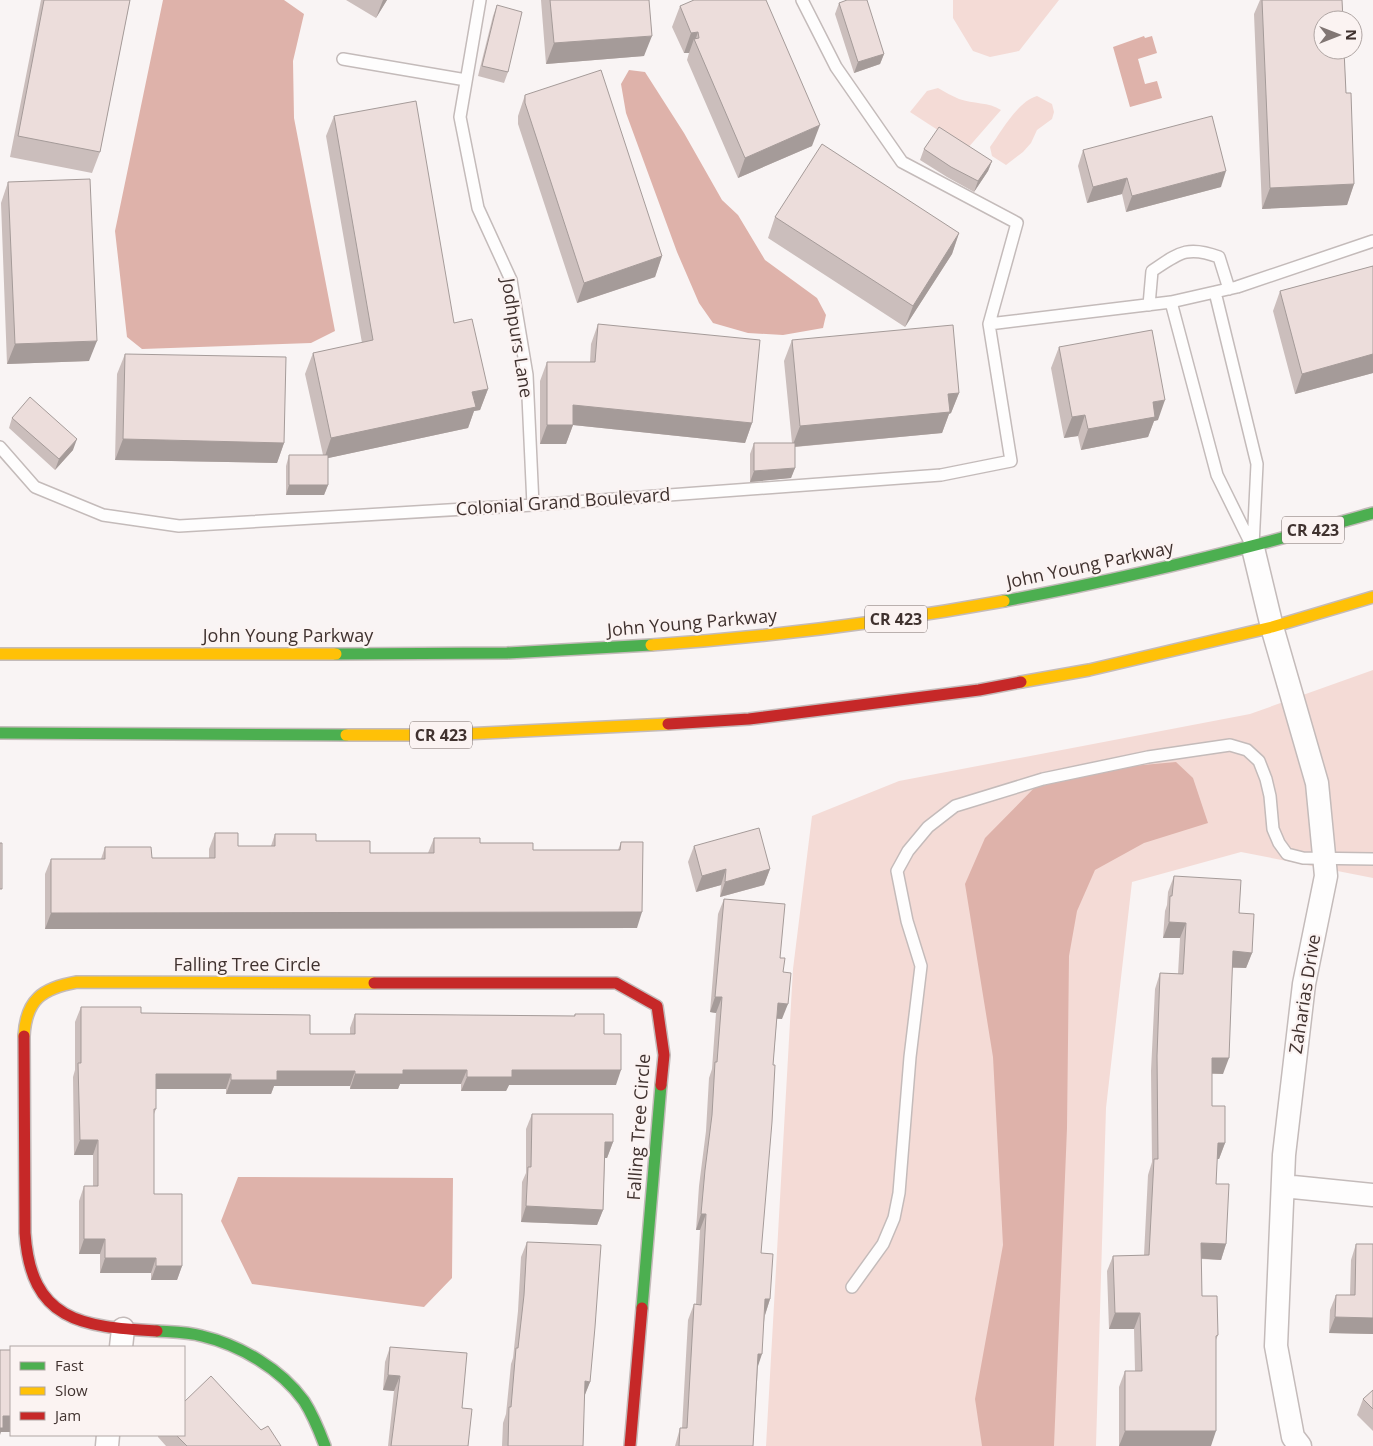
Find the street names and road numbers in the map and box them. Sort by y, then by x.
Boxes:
street label: Jodhpurs Lane [496,274,539,399]
street label: Colonial Grand Boulevard [455,482,671,520]
road number: CR 423 [1282,516,1344,544]
street label: John Young Parkway [1002,534,1177,594]
street label: John Young Parkway [604,603,779,642]
road number: CR 423 [865,606,927,632]
street label: John Young Parkway [201,623,374,647]
road number: CR 423 [410,722,472,748]
street label: Zaharias Drive [1283,932,1325,1055]
street label: Falling Tree Circle [173,952,321,976]
street label: Falling Tree Circle [621,1053,655,1201]

